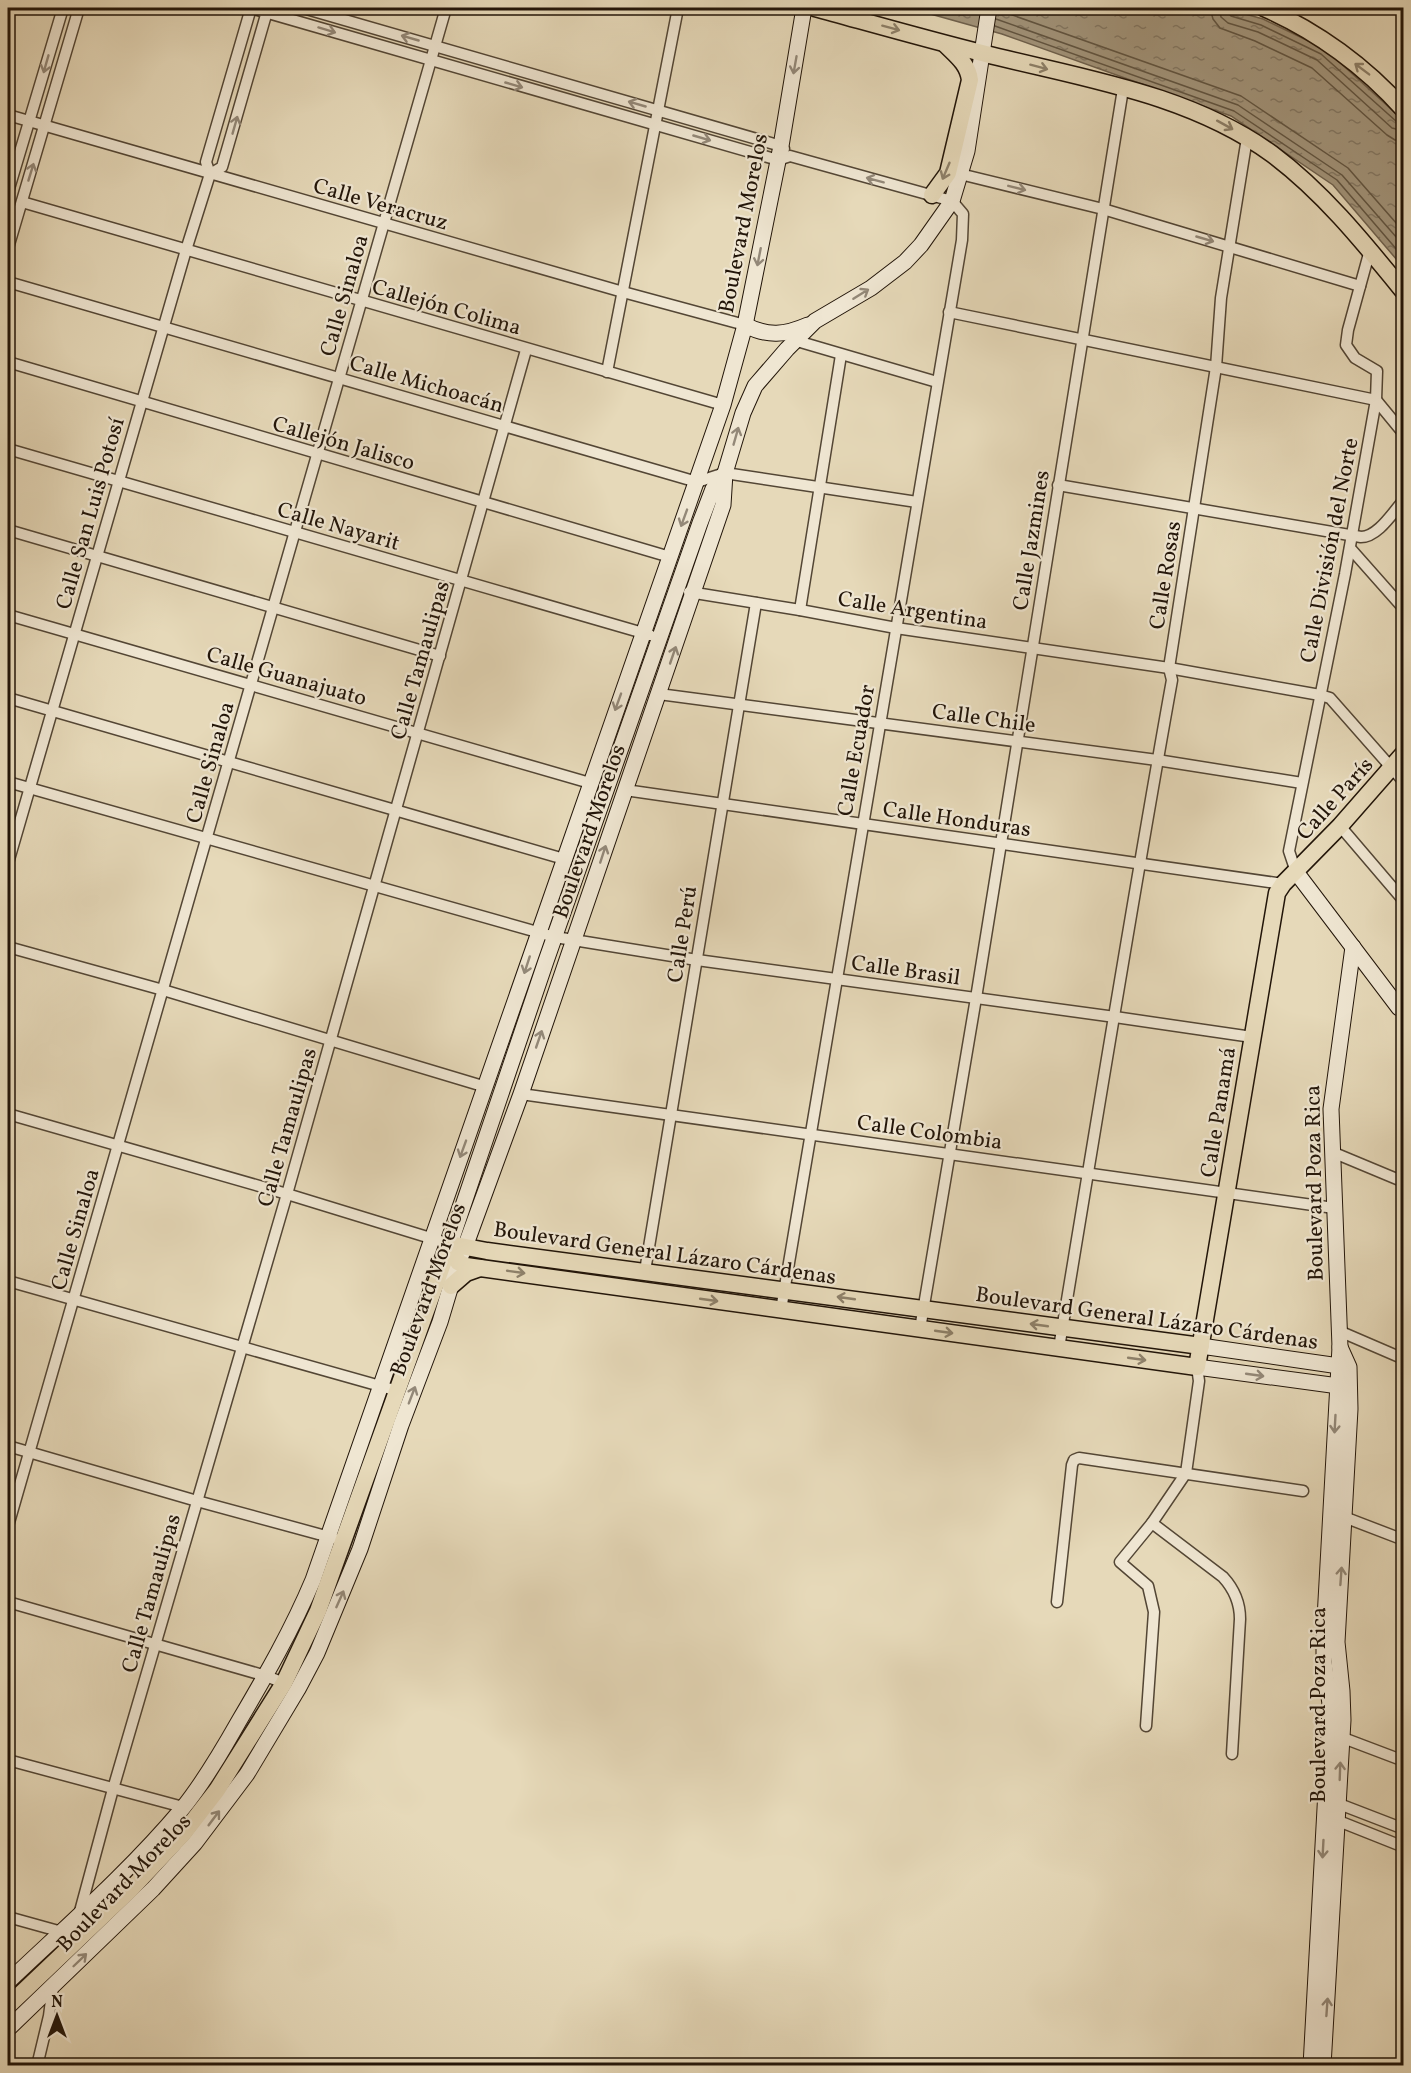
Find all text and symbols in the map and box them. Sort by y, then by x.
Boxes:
one-way arrow [881,23,900,35]
one-way arrow [317,25,336,36]
one-way arrow [401,32,420,43]
one-way arrow [40,54,51,73]
one-way arrow [789,55,800,75]
one-way arrow [1030,62,1049,73]
one-way arrow [1355,63,1371,75]
one-way arrow [504,79,523,91]
one-way arrow [628,98,647,109]
one-way arrow [229,116,241,135]
one-way arrow [1216,119,1233,131]
street label: Boulevard Morelos [712,131,777,316]
one-way arrow [692,133,711,144]
one-way arrow [940,162,952,180]
one-way arrow [26,163,37,182]
street label: Calle Veracruz [309,171,451,239]
one-way arrow [866,173,885,185]
one-way arrow [1007,183,1026,195]
street label: Calle Sinaloa [313,231,378,360]
one-way arrow [1195,234,1214,245]
one-way arrow [753,247,764,266]
street label: Callejón Colima [368,272,525,345]
one-way arrow [852,288,869,300]
street label: Calle Michoacán [345,349,507,422]
street label: Callejón Jalisco [269,409,418,480]
street label: Calle San Luis Potosí [49,414,134,613]
one-way arrow [731,427,742,446]
street label: Calle División del Norte [1293,435,1367,666]
street label: Calle Jazmines [1006,468,1059,613]
street label: Calle Nayarit [273,495,404,560]
one-way arrow [677,508,688,527]
street label: Calle Rosas [1143,519,1190,632]
street label: Calle Tamaulipas [384,578,459,744]
street label: Calle Argentina [835,584,990,639]
street label: Calle Guanajuato [203,640,370,715]
one-way arrow [668,646,679,665]
street label: Calle Ecuador [831,682,884,819]
one-way arrow [612,692,623,711]
street label: Calle Chile [930,697,1038,742]
street label: Calle Sinaloa [179,698,244,827]
street label: Boulevard Morelos [546,741,635,923]
street label: Calle París [1290,751,1382,848]
street label: Calle Honduras [881,795,1033,846]
one-way arrow [598,845,609,864]
street label: Calle Perú [661,884,706,985]
street label: Calle Brasil [849,948,962,994]
one-way arrow [521,955,532,974]
one-way arrow [535,1030,546,1049]
street label: Calle Tamaulipas [251,1045,326,1211]
street label: Calle Panamá [1194,1045,1245,1180]
street label: Boulevard Poza Rica [1298,1085,1333,1281]
street label: Calle Colombia [855,1108,1004,1159]
one-way arrow [457,1140,468,1158]
street label: Calle Sinaloa [44,1165,109,1294]
street label: Boulevard Morelos [384,1199,475,1381]
street label: Boulevard General Lázaro Cárdenas [491,1215,838,1294]
one-way arrow [506,1267,526,1278]
street label: Boulevard General Lázaro Cárdenas [973,1280,1320,1359]
one-way arrow [836,1293,856,1304]
one-way arrow [699,1294,719,1305]
one-way arrow [1029,1319,1049,1330]
one-way arrow [934,1327,953,1338]
one-way arrow [1127,1353,1147,1364]
one-way arrow [1245,1370,1265,1381]
one-way arrow [408,1387,419,1405]
one-way arrow [1330,1414,1341,1434]
street label: Calle Tamaulipas [115,1511,190,1677]
one-way arrow [1335,1567,1346,1587]
one-way arrow [335,1590,346,1608]
street label: Boulevard Poza Rica [1304,1607,1335,1803]
one-way arrow [1335,1761,1346,1781]
street label: Boulevard Morelos [50,1807,199,1960]
one-way arrow [208,1811,220,1827]
one-way arrow [1317,1839,1328,1859]
one-way arrow [73,1953,88,1967]
north arrow [27,1986,87,2046]
text: N [51,1992,63,2014]
one-way arrow [1321,1998,1332,2018]

